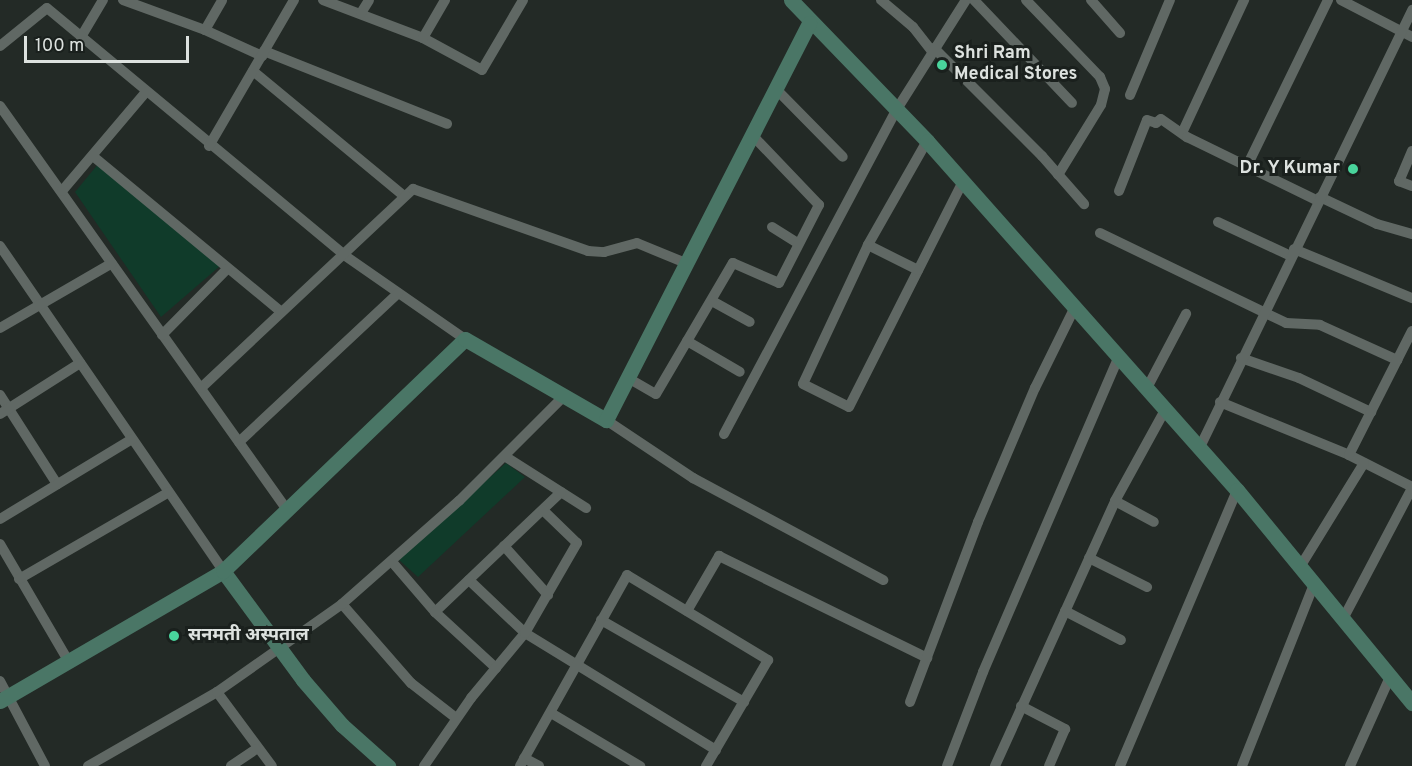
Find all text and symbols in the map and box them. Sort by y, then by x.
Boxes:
scale bar [27,24,192,62]
text: 100 m [35,35,84,58]
place label: Shri Ram Medical Stores [954,44,1077,86]
marker: Shri Ram Medical Stores [935,58,949,72]
place label: Dr. Y Kumar [1238,158,1340,180]
marker: Dr. Y Kumar [1344,160,1362,178]
place label: सनमती अस्पताल [188,625,309,647]
marker: सनमती अस्पताल [165,627,183,645]

